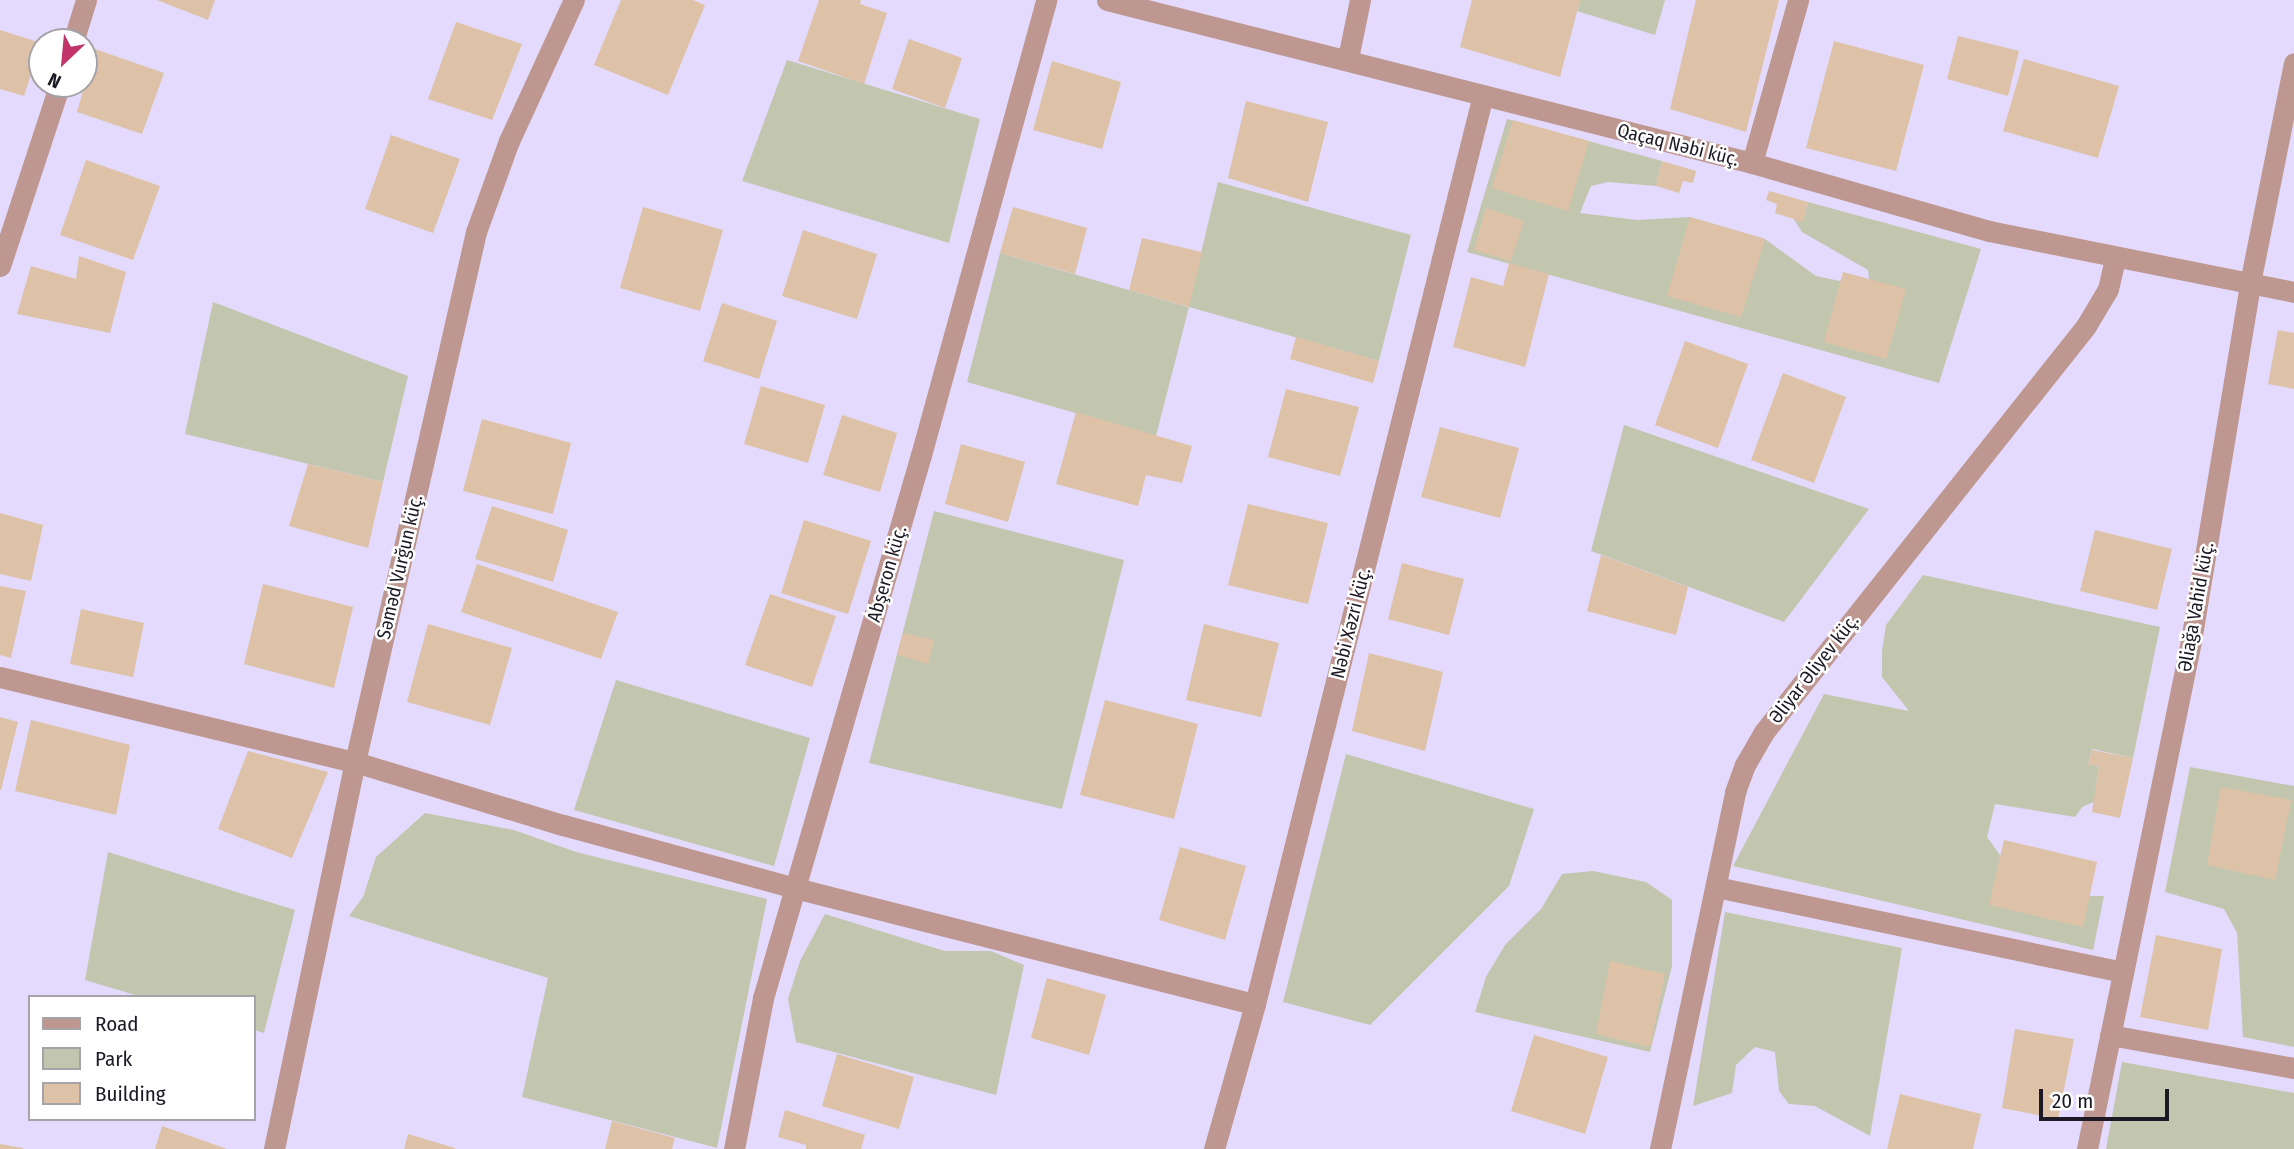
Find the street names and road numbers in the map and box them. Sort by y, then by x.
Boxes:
street label: Qaçaq Nəbi küç. [1615,119,1741,171]
street label: Səməd Vurğun küç. [372,493,428,641]
street label: Abşeron küç. [862,523,912,625]
street label: Əliağa Vahid küç. [2173,540,2219,674]
street label: Nəbi Xəzri küç. [1326,565,1376,681]
street label: Əliyar Əliyev küç. [1764,610,1864,728]

